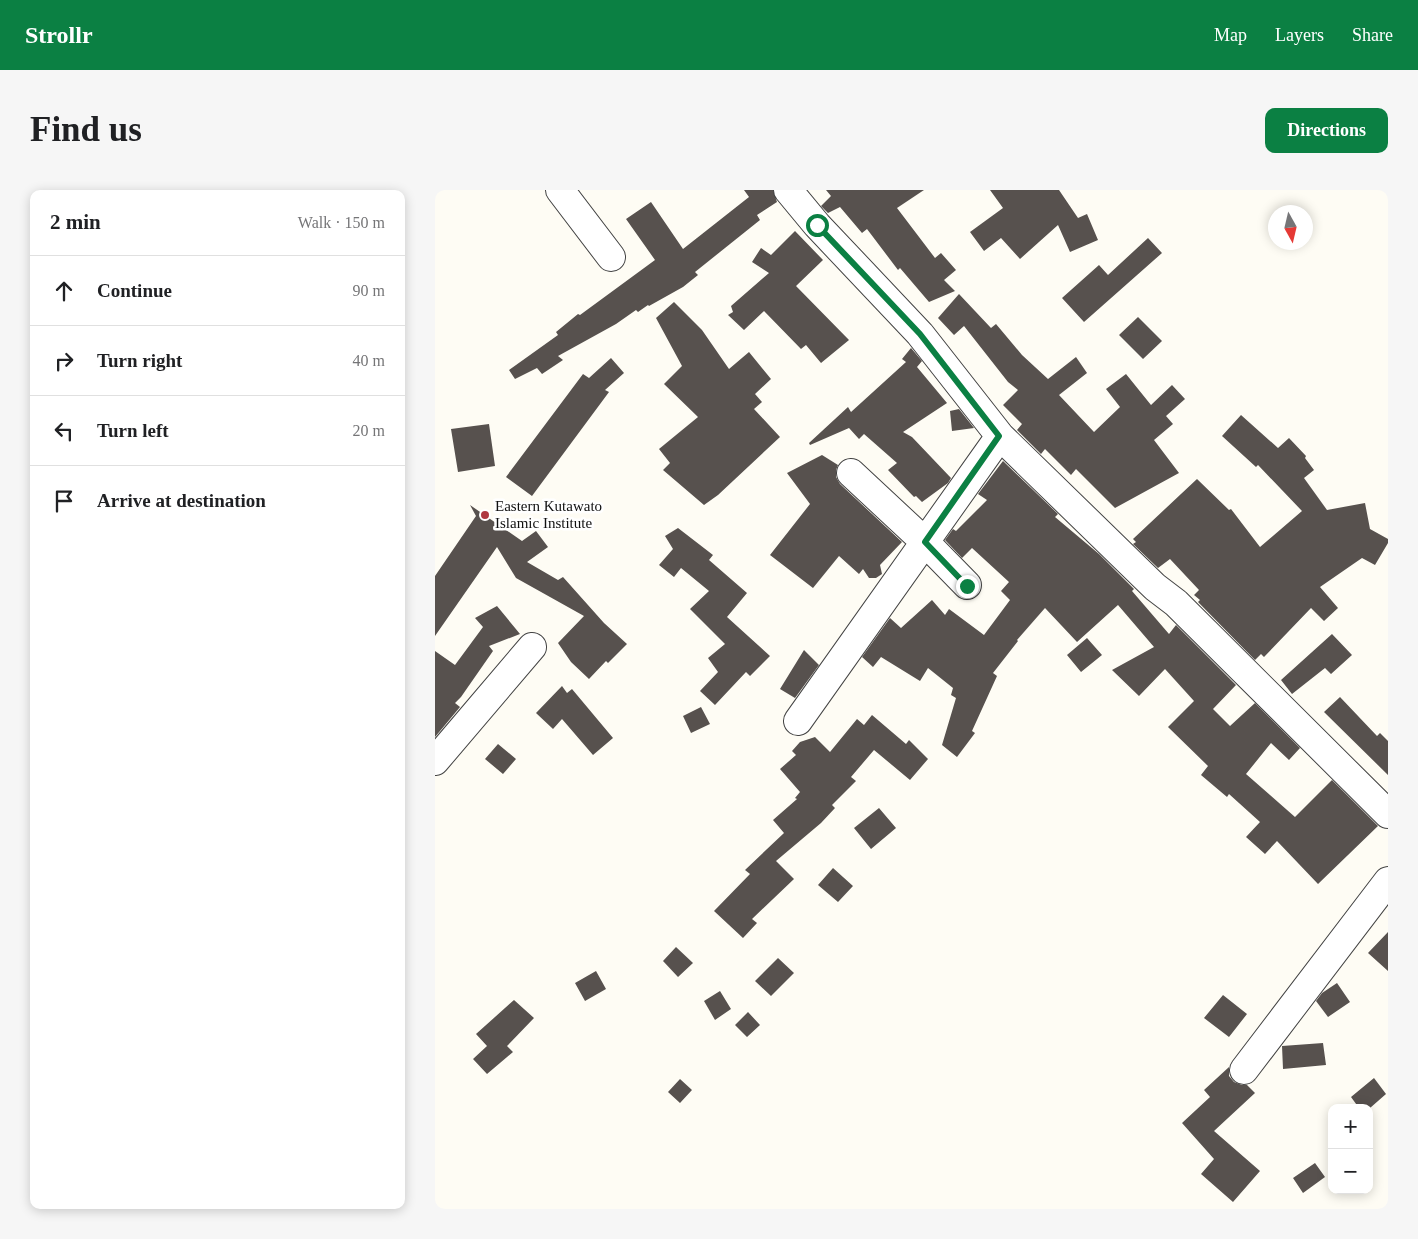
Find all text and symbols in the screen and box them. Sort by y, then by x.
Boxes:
text: Strollr [25,22,93,48]
text: Map [1214,25,1247,45]
text: Layers [1275,25,1324,45]
text: Share [1352,25,1393,45]
button: Directions [1265,108,1388,153]
text: Find us [30,110,142,149]
north arrow [1268,205,1313,250]
text: 2 min [50,210,101,234]
text: Walk · 150 m [298,214,385,231]
route start [806,214,829,237]
icon: ahead [50,277,78,305]
text: Continue [97,280,172,301]
text: 90 m [353,282,385,299]
icon: right [50,347,78,375]
text: Turn right [97,350,182,371]
text: 40 m [353,352,385,369]
icon: left [50,417,78,445]
text: Turn left [97,420,169,441]
text: 20 m [353,422,385,439]
icon: arrive [50,487,78,515]
text: Arrive at destination [97,490,266,511]
place label: Eastern Kutawato Islamic Institute [495,498,602,531]
marker: Eastern Kutawato Islamic Institute [479,509,491,521]
route end [956,575,979,598]
map controls [1328,1104,1373,1194]
button: + [1328,1104,1373,1149]
button: − [1328,1149,1373,1194]

